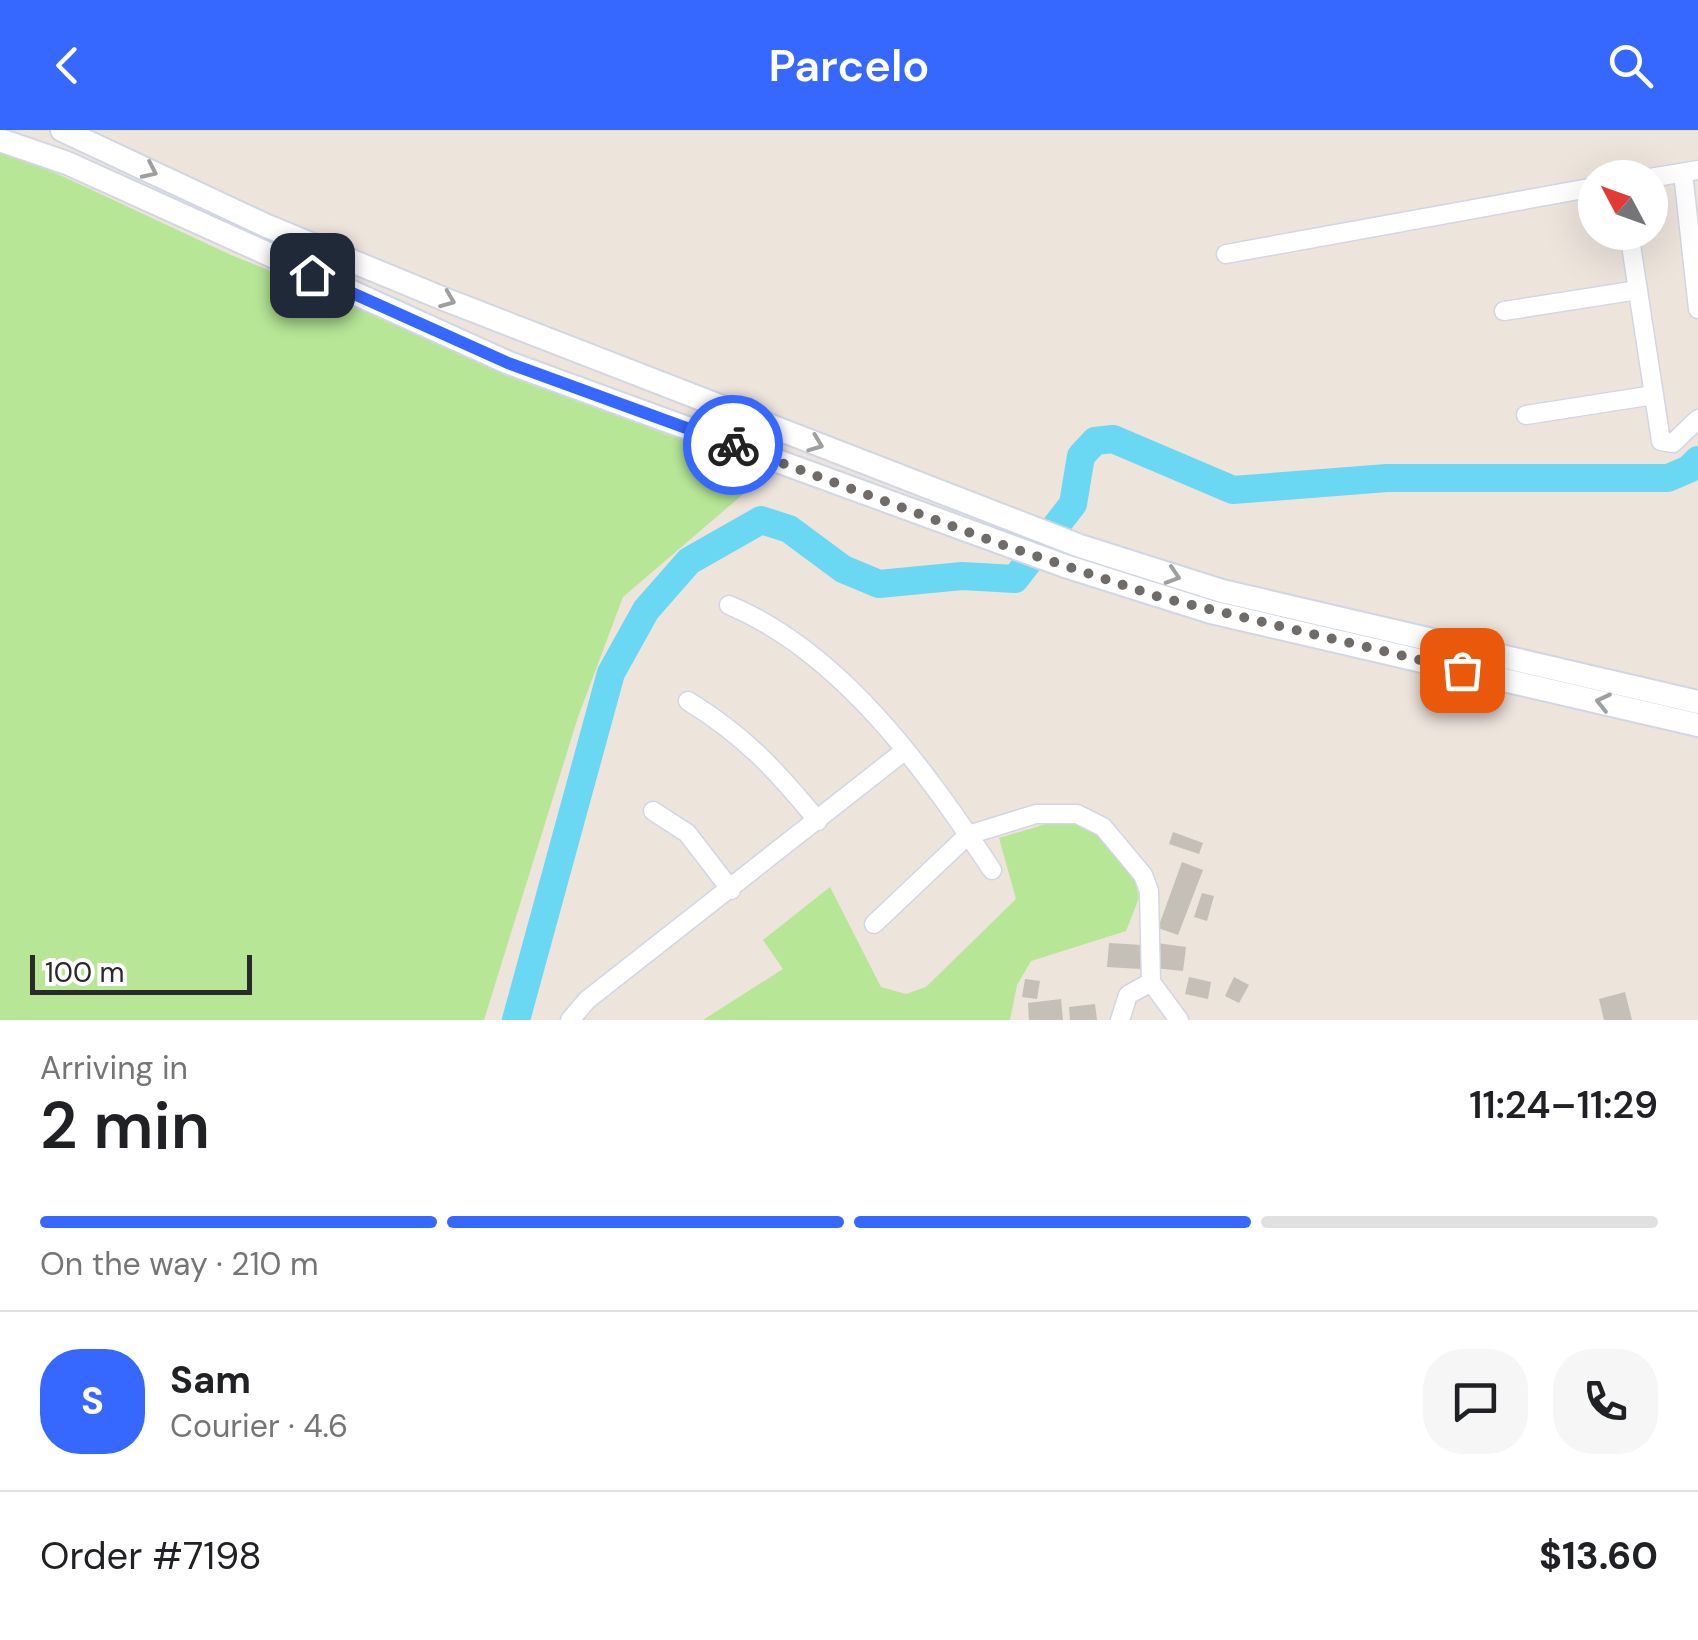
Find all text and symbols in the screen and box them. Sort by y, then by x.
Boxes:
text: Parcelo [768,36,930,95]
icon: back [40,38,95,93]
icon: search [1603,38,1658,93]
one-way arrow [140,159,158,179]
north arrow [1578,160,1668,250]
map controls [1578,160,1668,250]
pin [270,233,355,318]
icon: home [285,248,340,303]
one-way arrow [439,289,456,309]
courier [683,395,783,495]
icon: bike [706,418,761,473]
one-way arrow [807,432,824,453]
one-way arrow [1164,564,1181,584]
pin [1420,628,1505,713]
icon: bag [1435,643,1490,698]
one-way arrow [1595,693,1612,714]
scale bar [30,950,252,994]
text: 100 m [45,954,124,991]
text: Arriving in [40,1047,188,1089]
text: 11:24–11:29 [1469,1080,1658,1130]
text: 2 min [40,1084,210,1168]
text: On the way · 210 m [40,1243,319,1285]
button: chat [1423,1349,1528,1454]
button: phone [1553,1349,1658,1454]
text: Sam [170,1355,251,1405]
text: S [81,1376,104,1426]
text: Courier · 4.6 [170,1405,348,1447]
text: Order #7198 [40,1531,262,1581]
text: $13.60 [1539,1531,1658,1581]

